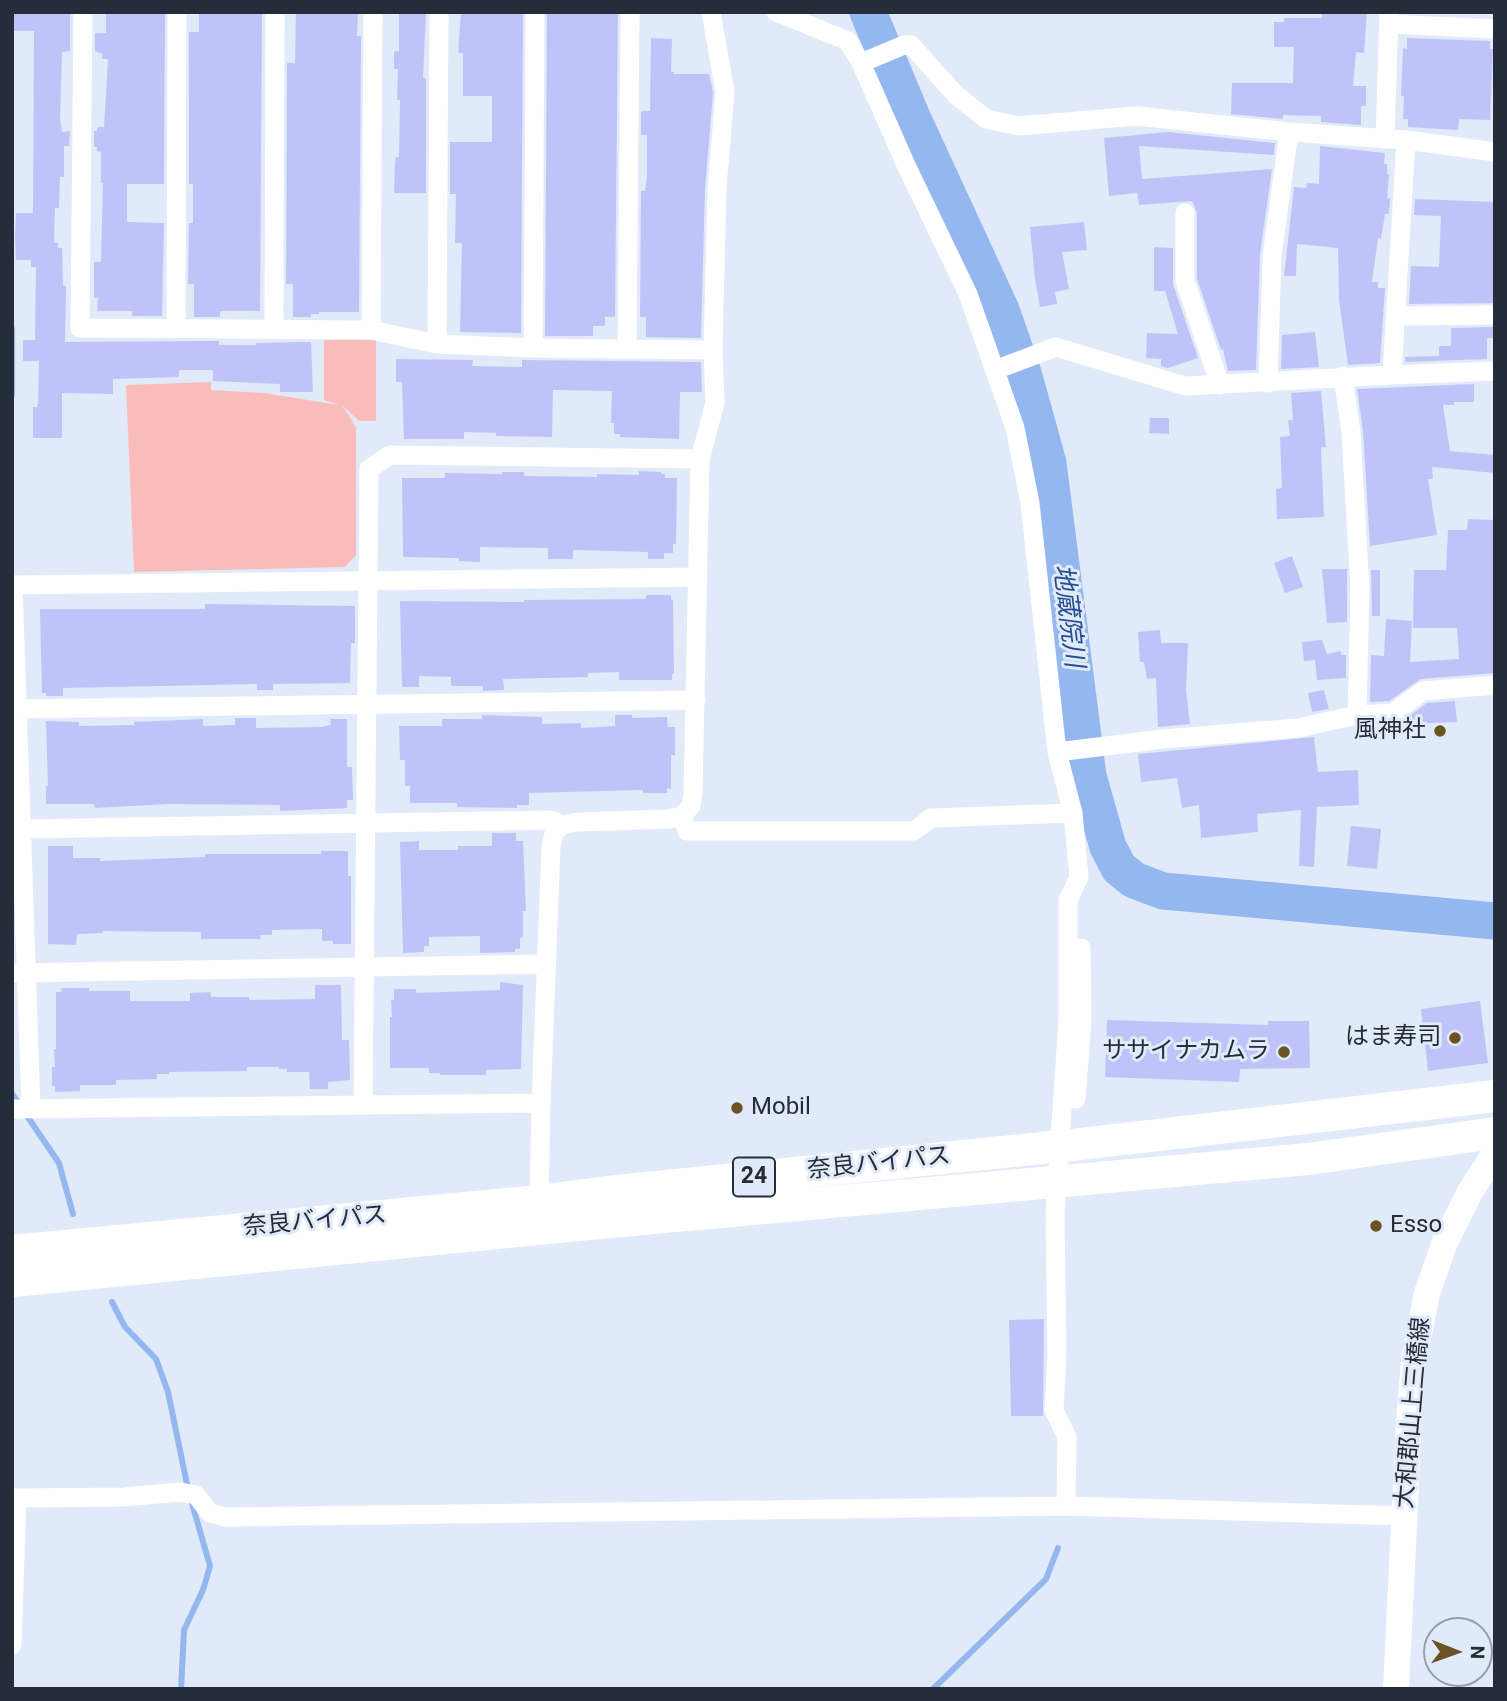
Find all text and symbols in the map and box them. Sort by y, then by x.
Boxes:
water label: 地蔵院川 [1045,562,1089,670]
place label: 風神社 [1354,717,1426,745]
marker: 風神社 [1432,723,1448,739]
place label: はま寿司 [1345,1024,1441,1052]
marker: はま寿司 [1447,1030,1463,1046]
place label: ササイナカムラ [1102,1038,1270,1066]
marker: ササイナカムラ [1276,1044,1292,1060]
place label: Mobil [751,1094,811,1122]
marker: Mobil [729,1100,745,1116]
street label: 奈良バイパス [806,1142,952,1186]
road number: 24 [733,1158,775,1196]
street label: 奈良バイパス [242,1201,388,1243]
place label: Esso [1390,1212,1442,1240]
marker: Esso [1368,1218,1384,1234]
street label: 大和郡山上三橋線 [1391,1316,1437,1510]
north arrow [1423,1617,1493,1687]
text: N [1466,1645,1489,1659]

